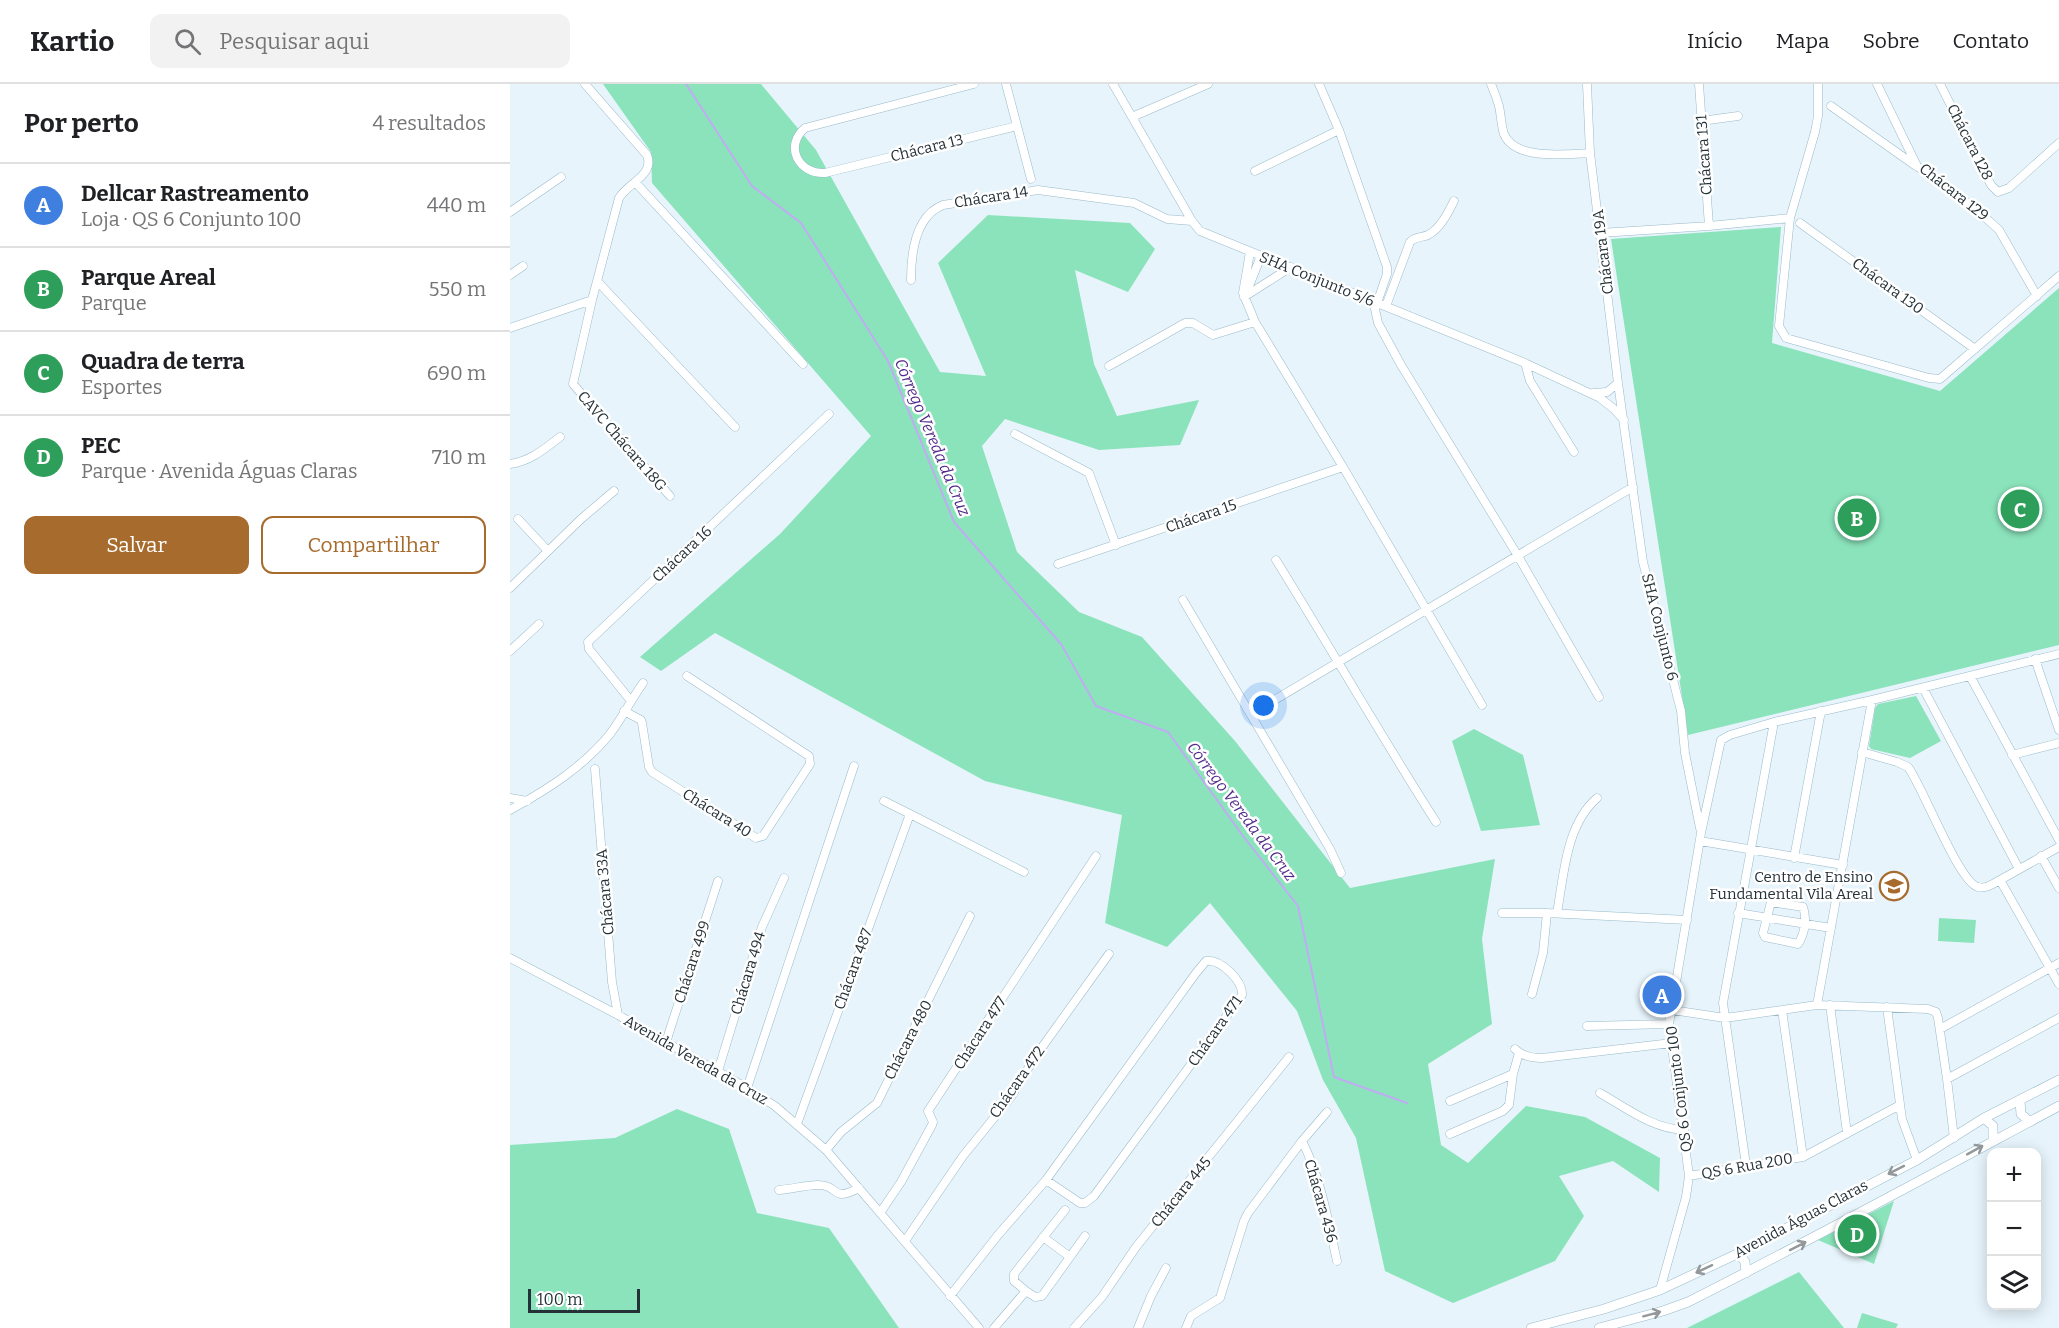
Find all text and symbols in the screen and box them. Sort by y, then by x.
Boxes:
search box [150,14,570,68]
text: Kartio [30,25,114,58]
icon: search [171,25,204,58]
text: Pesquisar aqui [219,28,369,55]
text: Início [1687,28,1743,54]
text: Mapa [1776,28,1830,54]
text: Sobre [1863,28,1919,54]
text: Contato [1952,28,2029,54]
street label: Chácara 128 [1943,101,1997,183]
text: Por perto [24,108,139,139]
text: 4 resultados [372,111,486,135]
street label: Chácara 131 [1692,114,1716,196]
street label: Chácara 13 [889,130,965,166]
street label: Chácara 129 [1916,159,1992,225]
text: Dellcar Rastreamento [81,180,309,207]
street label: Chácara 14 [953,182,1029,212]
text: A [36,193,51,217]
text: 440 m [427,193,486,217]
text: Loja · QS 6 Conjunto 100 [81,207,302,231]
street label: Chácara 19A [1589,208,1617,295]
street label: SHA Conjunto 5/6 [1257,248,1377,310]
street label: Chácara 130 [1849,254,1927,318]
text: Parque Areal [81,264,216,291]
text: B [37,277,50,301]
text: 550 m [429,277,486,301]
text: Parque [81,291,147,315]
text: Quadra de terra [81,348,245,375]
water label: Córrego Vereda da Cruz [891,356,974,519]
text: C [37,361,50,385]
text: 690 m [427,361,486,385]
text: Esportes [81,375,162,399]
street label: CAVC Chácara 18G [574,387,670,495]
text: PEC [81,432,121,459]
text: D [36,445,51,469]
text: 710 m [432,445,486,469]
text: Parque · Avenida Águas Claras [81,459,358,483]
pin: C [2000,486,2040,532]
street label: Chácara 15 [1163,495,1239,537]
pin: B [1838,496,1876,540]
button: Salvar [24,516,249,574]
button: Compartilhar [261,516,486,574]
street label: Chácara 16 [649,522,716,586]
street label: SHA Conjunto 6 [1638,572,1682,683]
your location [1249,691,1278,720]
water label: Córrego Vereda da Cruz [1183,738,1300,885]
street label: Chácara 40 [679,785,755,841]
street label: Chácara 33A [592,848,618,936]
place label: Centro de Ensino Fundamental Vila Areal [1709,868,1873,903]
school or university icon: Centro de Ensino Fundamental Vila Areal [1878,870,1910,902]
street label: Chácara 499 [670,918,714,1006]
street label: Chácara 487 [830,926,876,1012]
street label: Chácara 494 [727,929,769,1017]
pin: A [1642,972,1682,1018]
street label: Chácara 471 [1184,992,1246,1070]
street label: Chácara 477 [950,993,1011,1073]
street label: Chácara 480 [880,997,936,1083]
street label: Avenida Vereda da Cruz [621,1011,771,1109]
street label: QS 6 Conjunto 100 [1662,1025,1696,1153]
street label: Chácara 472 [986,1042,1048,1122]
one-way arrow [1966,1144,1983,1156]
map controls [1987,1148,2041,1310]
button: + [1987,1148,2041,1202]
street label: QS 6 Rua 200 [1700,1149,1794,1183]
street label: Chácara 445 [1147,1153,1215,1231]
street label: Chácara 436 [1301,1157,1342,1245]
one-way arrow [1887,1165,1905,1177]
street label: Avenida Águas Claras [1731,1176,1871,1262]
button: − [1987,1202,2041,1256]
pin: D [1838,1212,1876,1256]
one-way arrow [1788,1240,1806,1251]
button: layers [1987,1256,2041,1310]
one-way arrow [1695,1264,1713,1276]
scale bar [528,1286,640,1314]
text: 100 m [537,1290,582,1309]
one-way arrow [1642,1308,1661,1320]

